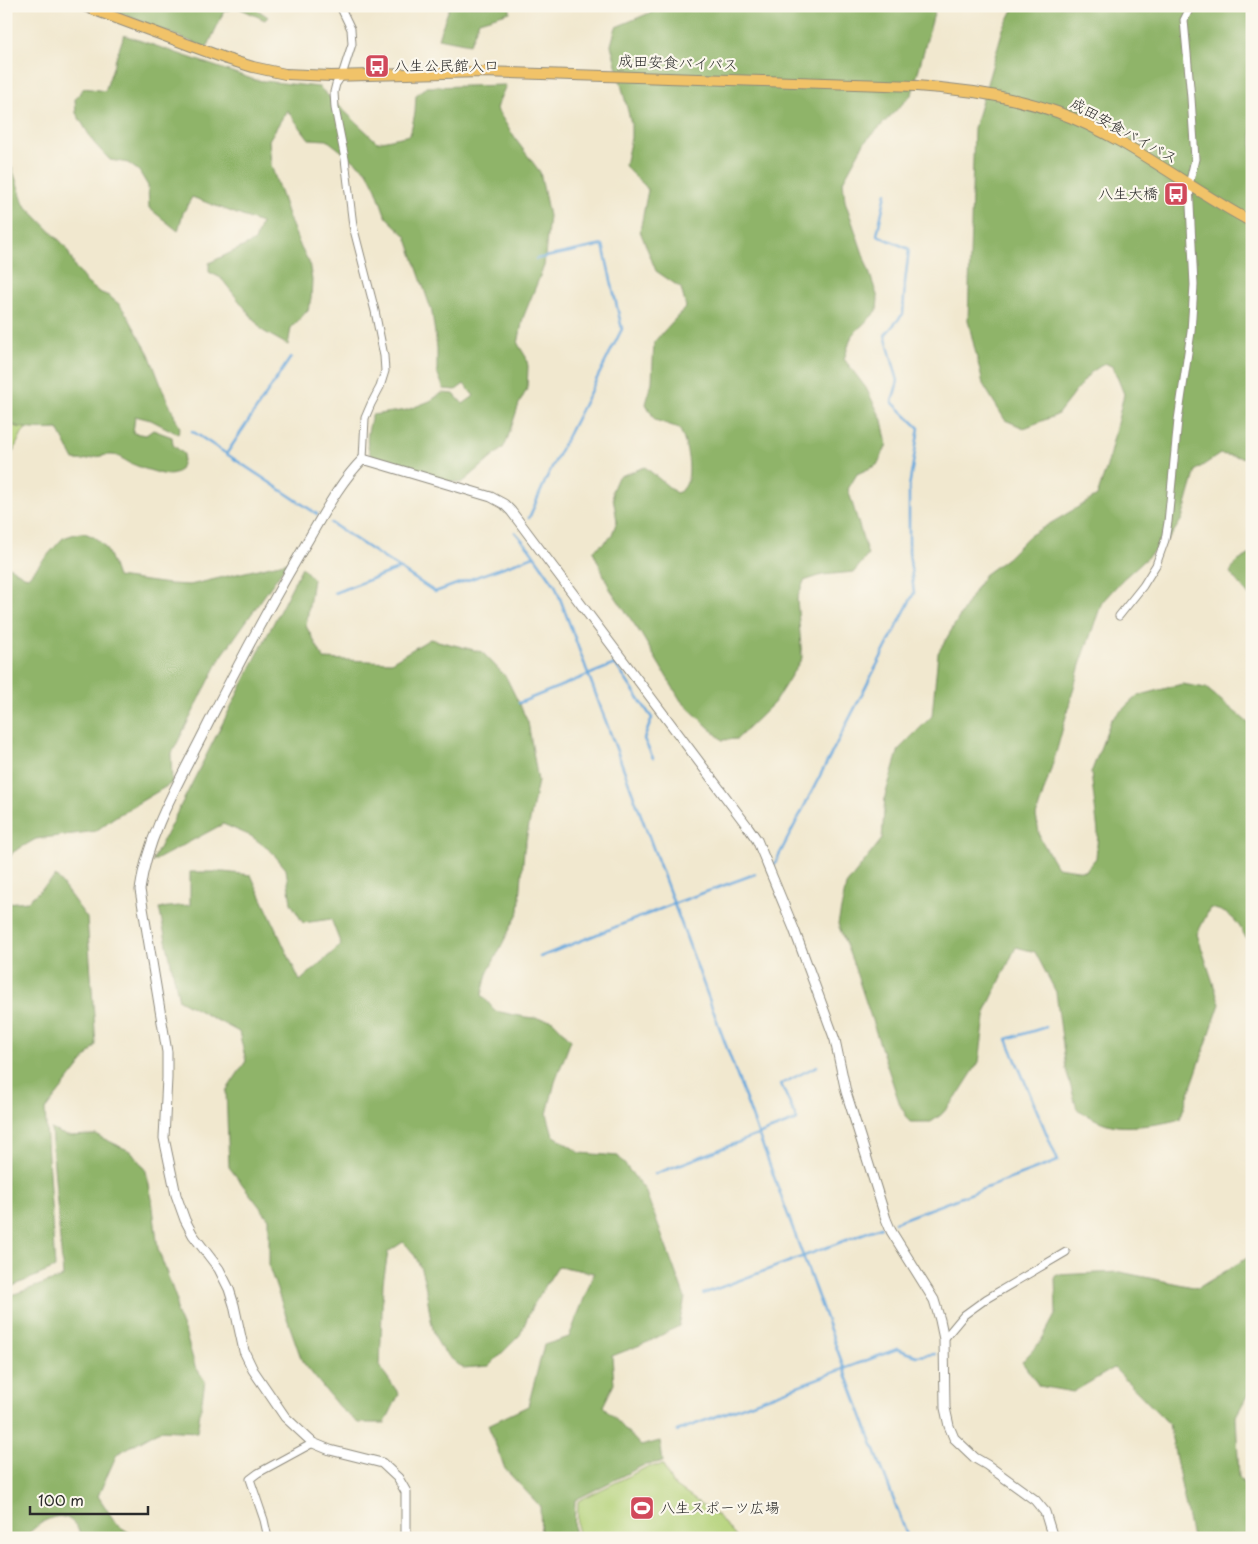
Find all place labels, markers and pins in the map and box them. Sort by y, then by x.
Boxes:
bus stop icon: 八生公民館入口 [364,53,390,79]
place label: 八生公民館入口 [394,53,499,76]
place label: 八生大橋 [1098,181,1158,204]
bus stop icon: 八生大橋 [1163,181,1189,207]
sports icon: 八生スポーツ広場 [629,1495,655,1521]
place label: 八生スポーツ広場 [660,1495,780,1518]

